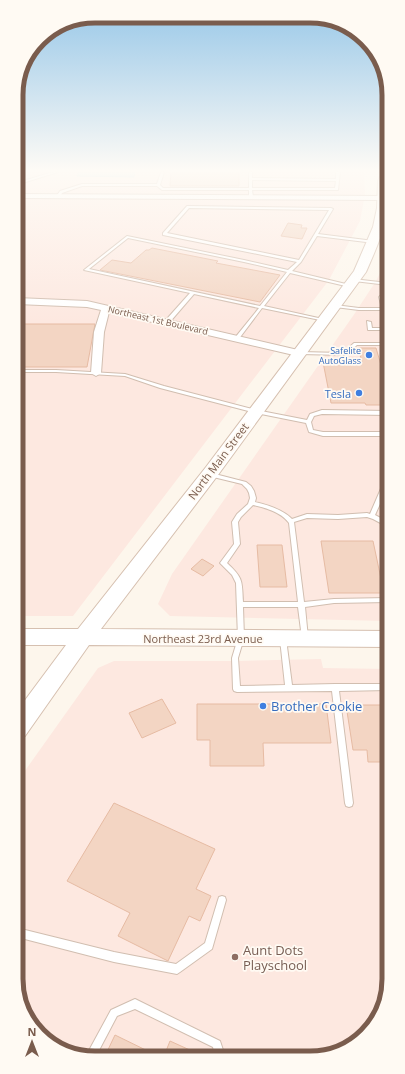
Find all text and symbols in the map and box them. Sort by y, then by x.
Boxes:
street label: Northeast 1st Boulevard [107,302,209,338]
place label: Safelite AutoGlass [319,344,361,367]
marker: Safelite AutoGlass [364,350,374,360]
place label: Tesla [325,386,351,401]
marker: Tesla [354,388,364,398]
street label: North Main Street [184,420,252,502]
street label: Northeast 23rd Avenue [143,631,263,646]
place label: Brother Cookie [271,697,362,715]
marker: Brother Cookie [258,701,268,711]
place label: Aunt Dots Playschool [243,941,307,974]
marker: Aunt Dots Playschool [230,952,240,962]
north arrow [12,1022,52,1062]
text: N [28,1024,36,1039]

